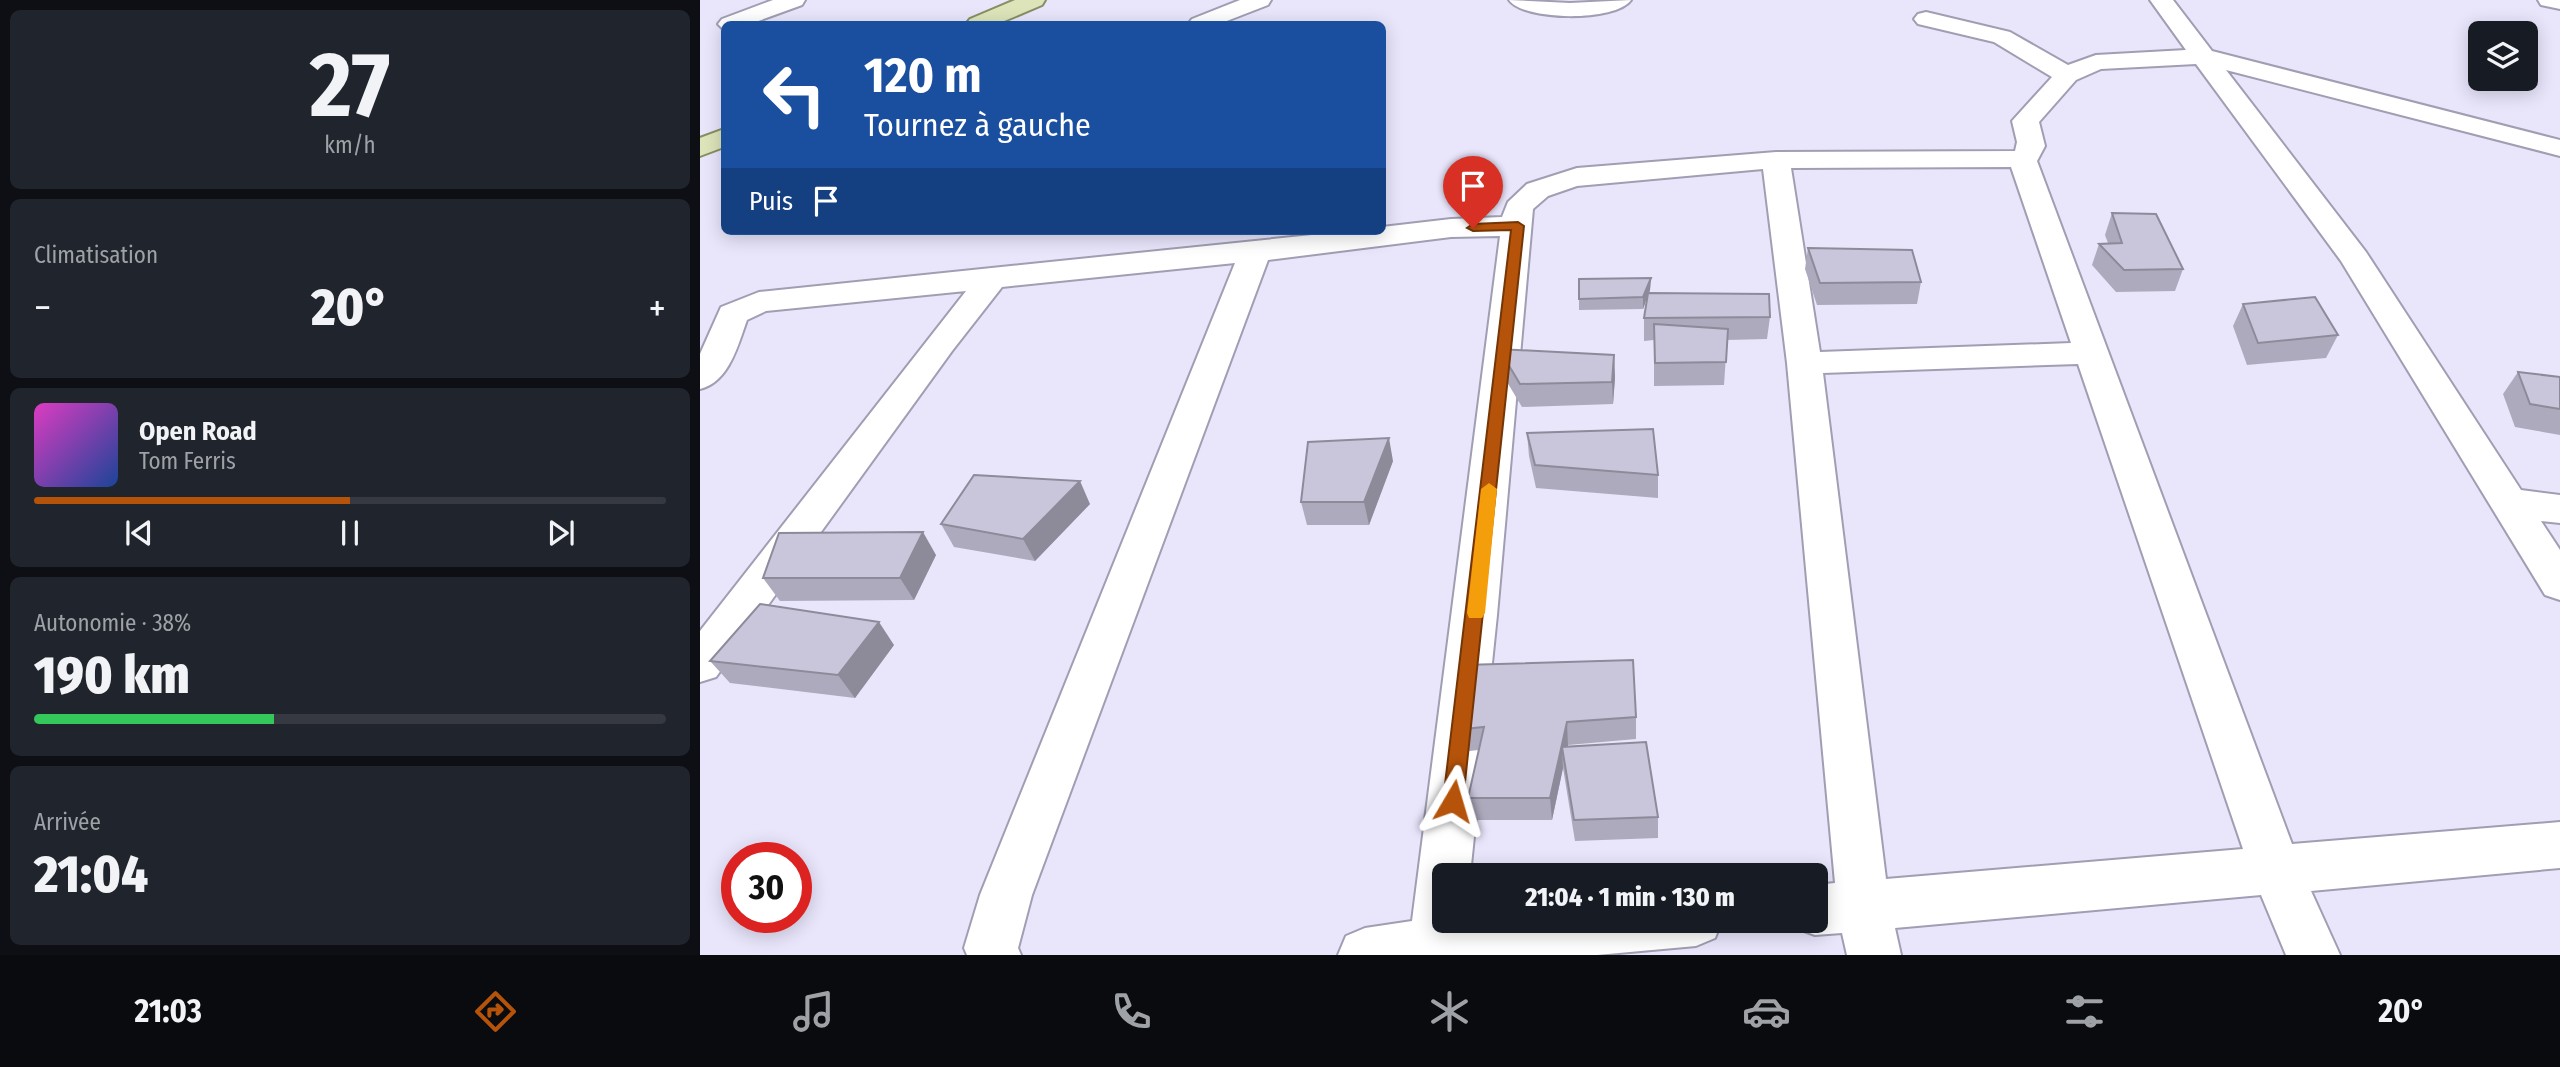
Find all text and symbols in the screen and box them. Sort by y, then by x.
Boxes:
map controls [2468,21,2538,91]
button: layers [2468,21,2538,91]
text: 27 [310,31,390,140]
text: 120 m [864,46,982,105]
icon: left [749,49,840,140]
text: Tournez à gauche [864,106,1091,144]
text: km/h [324,131,376,159]
pin [1443,156,1503,228]
icon: arrive [1454,167,1492,205]
icon: arrive [807,182,845,220]
text: Puis [749,186,793,217]
text: Climatisation [34,241,158,269]
text: 20° [311,276,389,339]
text: − [34,285,51,331]
text: + [649,285,666,331]
text: Open Road [139,416,257,447]
text: Tom Ferris [139,447,236,475]
icon: previous [120,514,158,552]
icon: pause [331,514,369,552]
icon: next [542,514,580,552]
text: Autonomie · 38% [34,609,191,637]
text: 190 km [34,644,190,707]
position arrow [1416,764,1490,838]
text: Arrivée [34,808,101,836]
speed limit sign: 30 [721,842,812,933]
text: 21:04 [34,843,148,906]
text: 21:04 · 1 min · 130 m [1525,882,1735,913]
icon: directions [471,987,520,1036]
icon: music [789,987,838,1036]
icon: phone [1107,987,1156,1036]
icon: climate [1425,987,1474,1036]
icon: car [1742,987,1791,1036]
icon: filters [2060,987,2109,1036]
text: 21:03 [134,992,202,1030]
text: 20° [2378,992,2426,1030]

